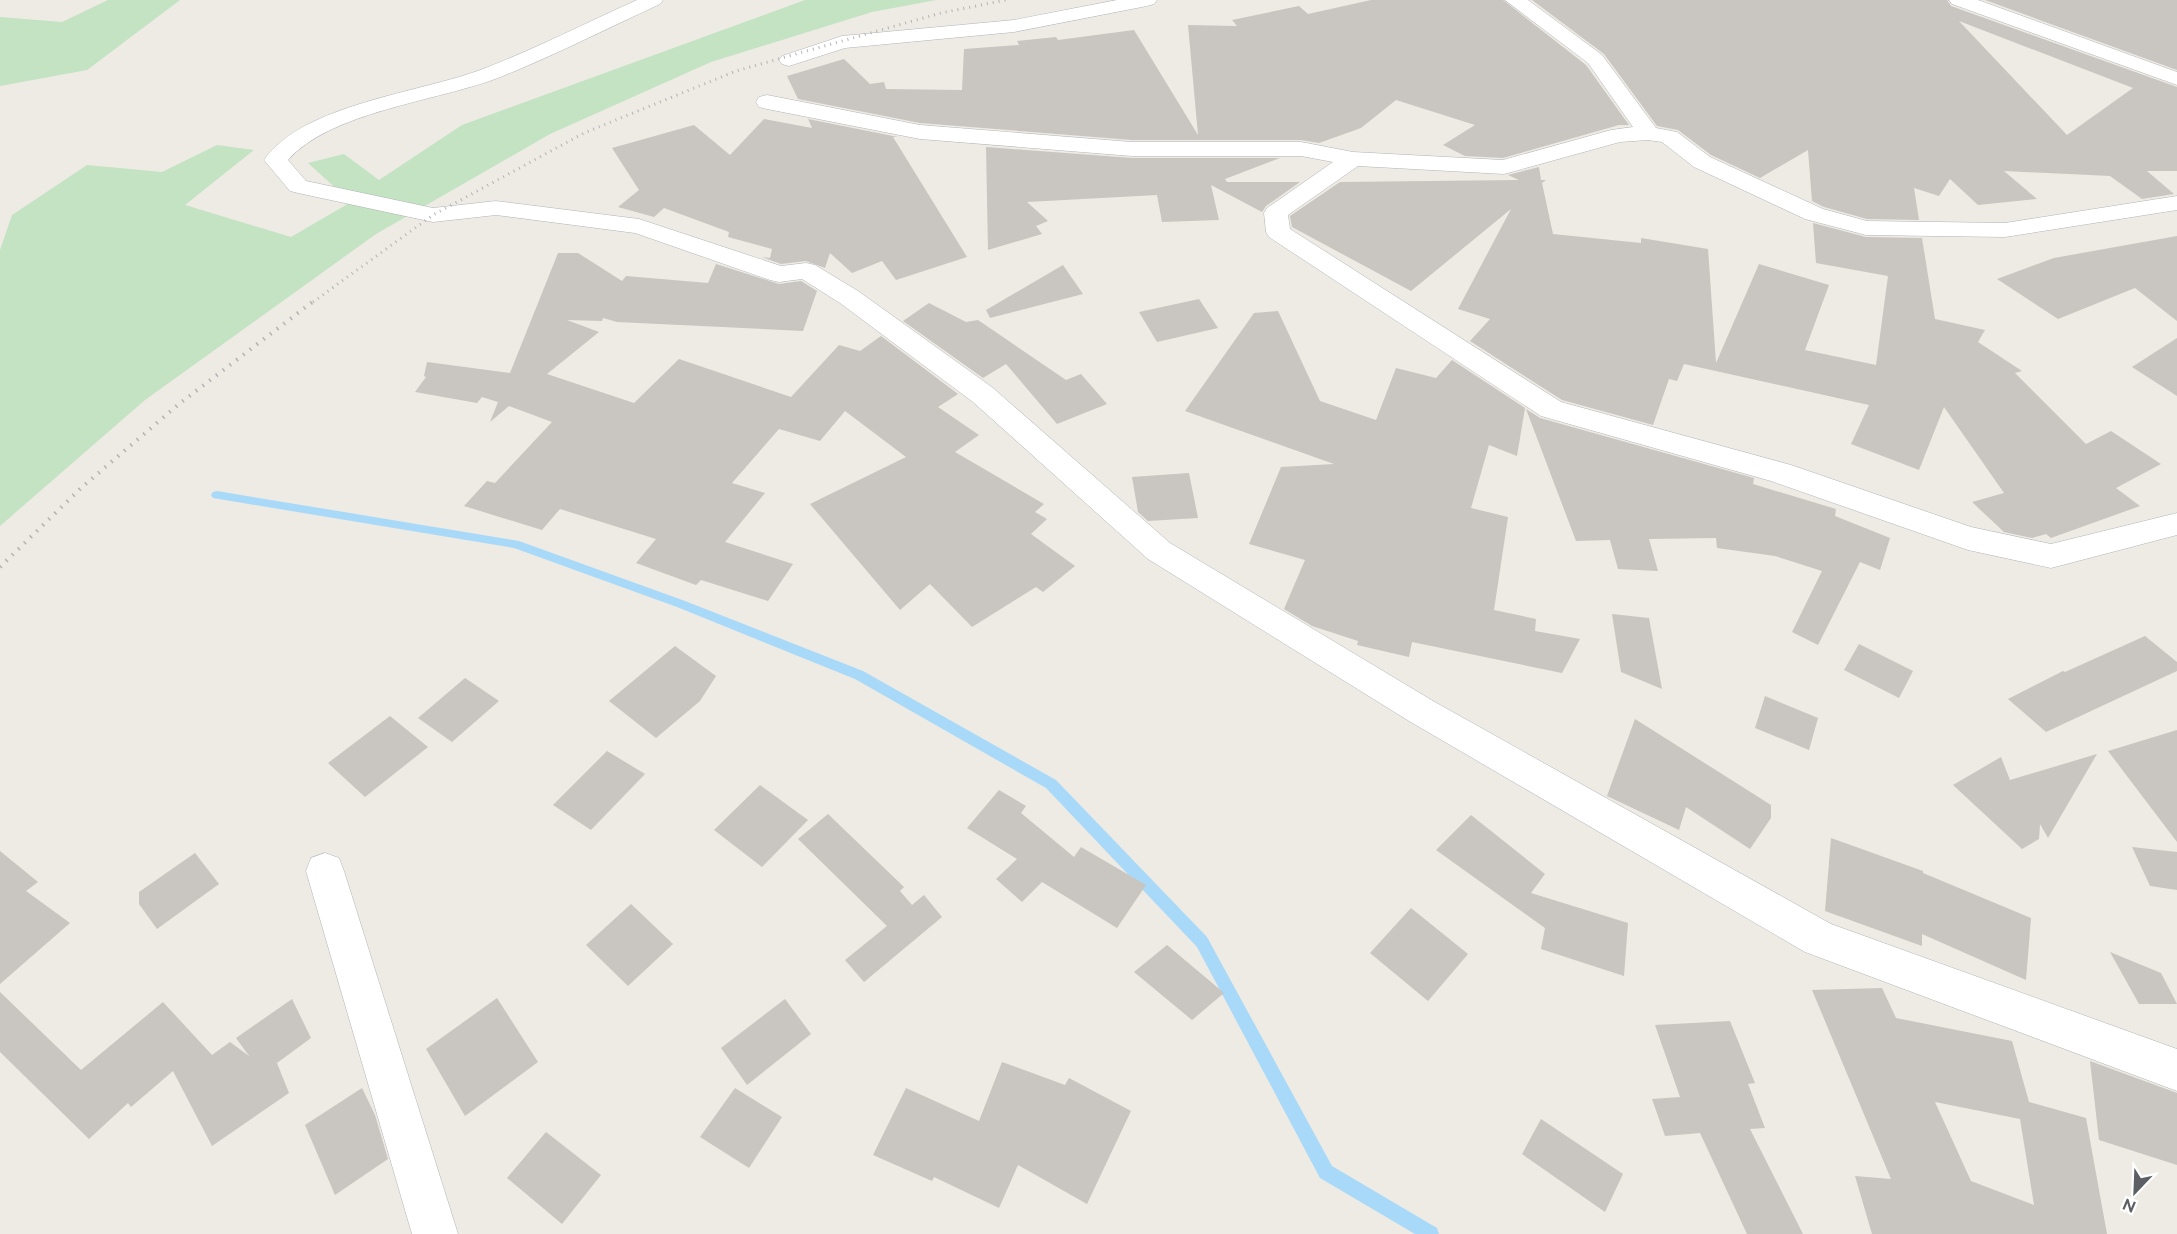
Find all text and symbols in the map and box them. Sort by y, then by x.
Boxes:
north arrow [2105,1162,2165,1222]
text: N [2120,1194,2139,1216]

